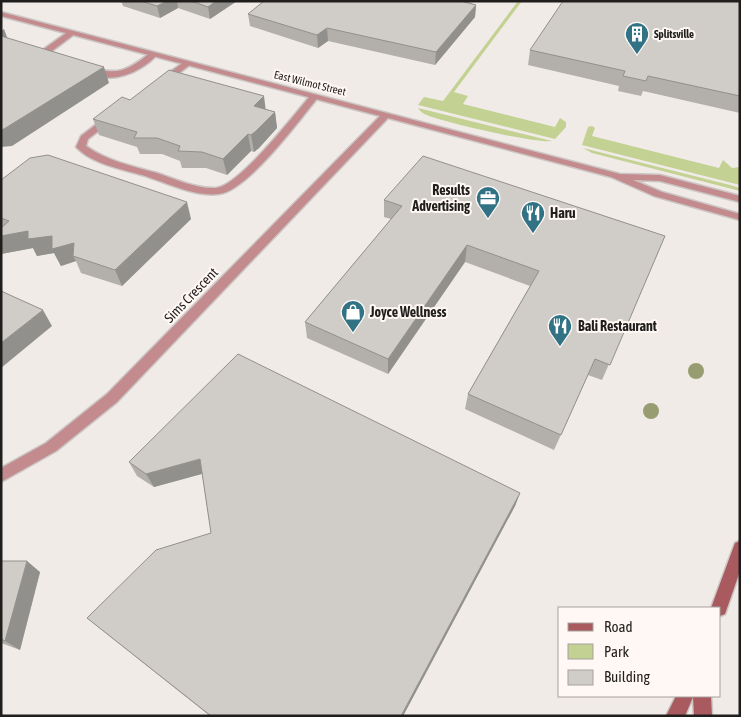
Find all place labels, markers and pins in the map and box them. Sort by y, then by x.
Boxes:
building icon: Splitsville [624,21,650,55]
place label: Splitsville [654,28,694,40]
place label: Results Advertising [411,182,471,214]
office icon: Results Advertising [475,185,501,219]
restaurant icon: Haru [520,200,546,234]
place label: Haru [550,205,576,221]
shop icon: Joyce Wellness [340,299,366,333]
place label: Joyce Wellness [369,304,447,320]
restaurant icon: Bali Restaurant [547,313,573,347]
place label: Bali Restaurant [578,318,657,334]

